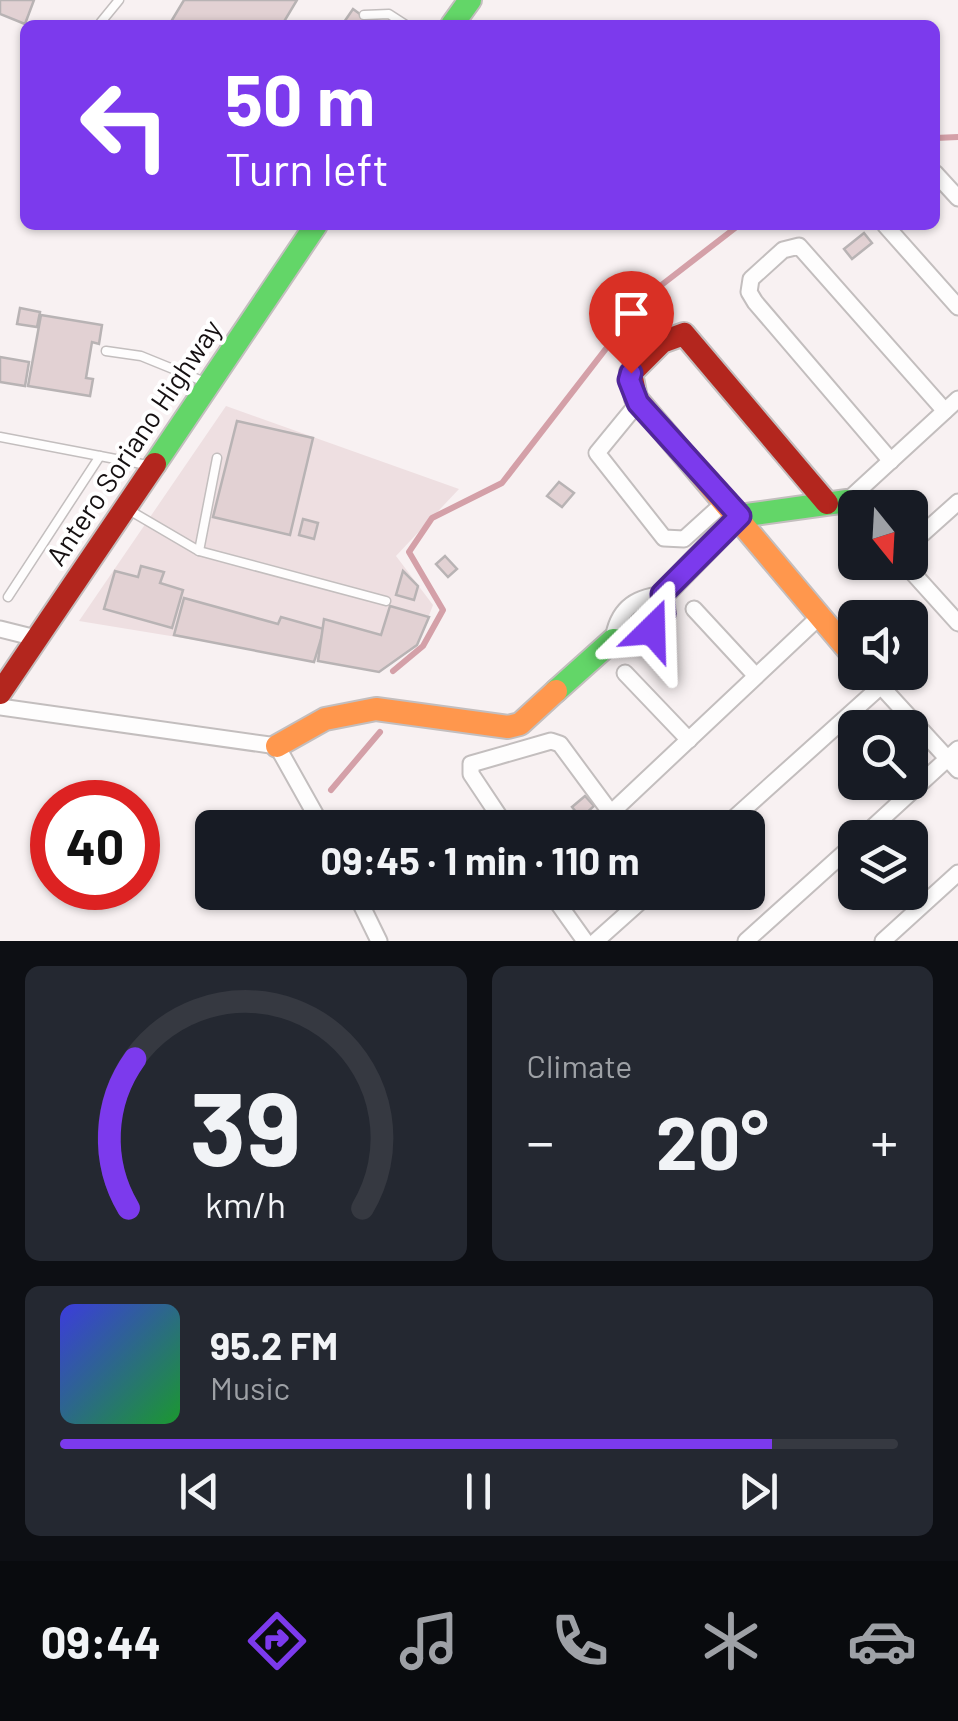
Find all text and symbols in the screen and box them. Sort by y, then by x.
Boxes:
text: 50 m [225,56,375,140]
icon: left [60,60,190,190]
text: Turn left [225,141,389,195]
pin [589,271,674,374]
icon: arrive [604,286,659,341]
street label: Antero Soriano Highway [38,313,228,571]
north arrow [838,490,928,580]
map controls [838,490,928,910]
position arrow [600,578,704,682]
button: sound [838,600,928,690]
button: search [838,710,928,800]
speed limit sign: 40 [30,780,160,910]
button: layers [838,820,928,910]
text: 09:45 · 1 min · 110 m [321,837,639,883]
text: Climate [527,1046,632,1084]
text: 39 [190,1062,301,1187]
text: 20° [656,1095,769,1185]
text: − [527,1107,554,1173]
text: + [870,1107,898,1173]
text: km/h [205,1182,286,1225]
text: 95.2 FM [210,1322,338,1368]
text: Music [210,1368,290,1406]
icon: previous [172,1464,227,1519]
icon: pause [451,1464,506,1519]
icon: next [731,1464,786,1519]
icon: directions [242,1606,312,1676]
icon: music [394,1606,464,1676]
icon: phone [545,1606,615,1676]
icon: climate [696,1606,766,1676]
icon: car [847,1606,917,1676]
text: 09:44 [41,1614,161,1668]

